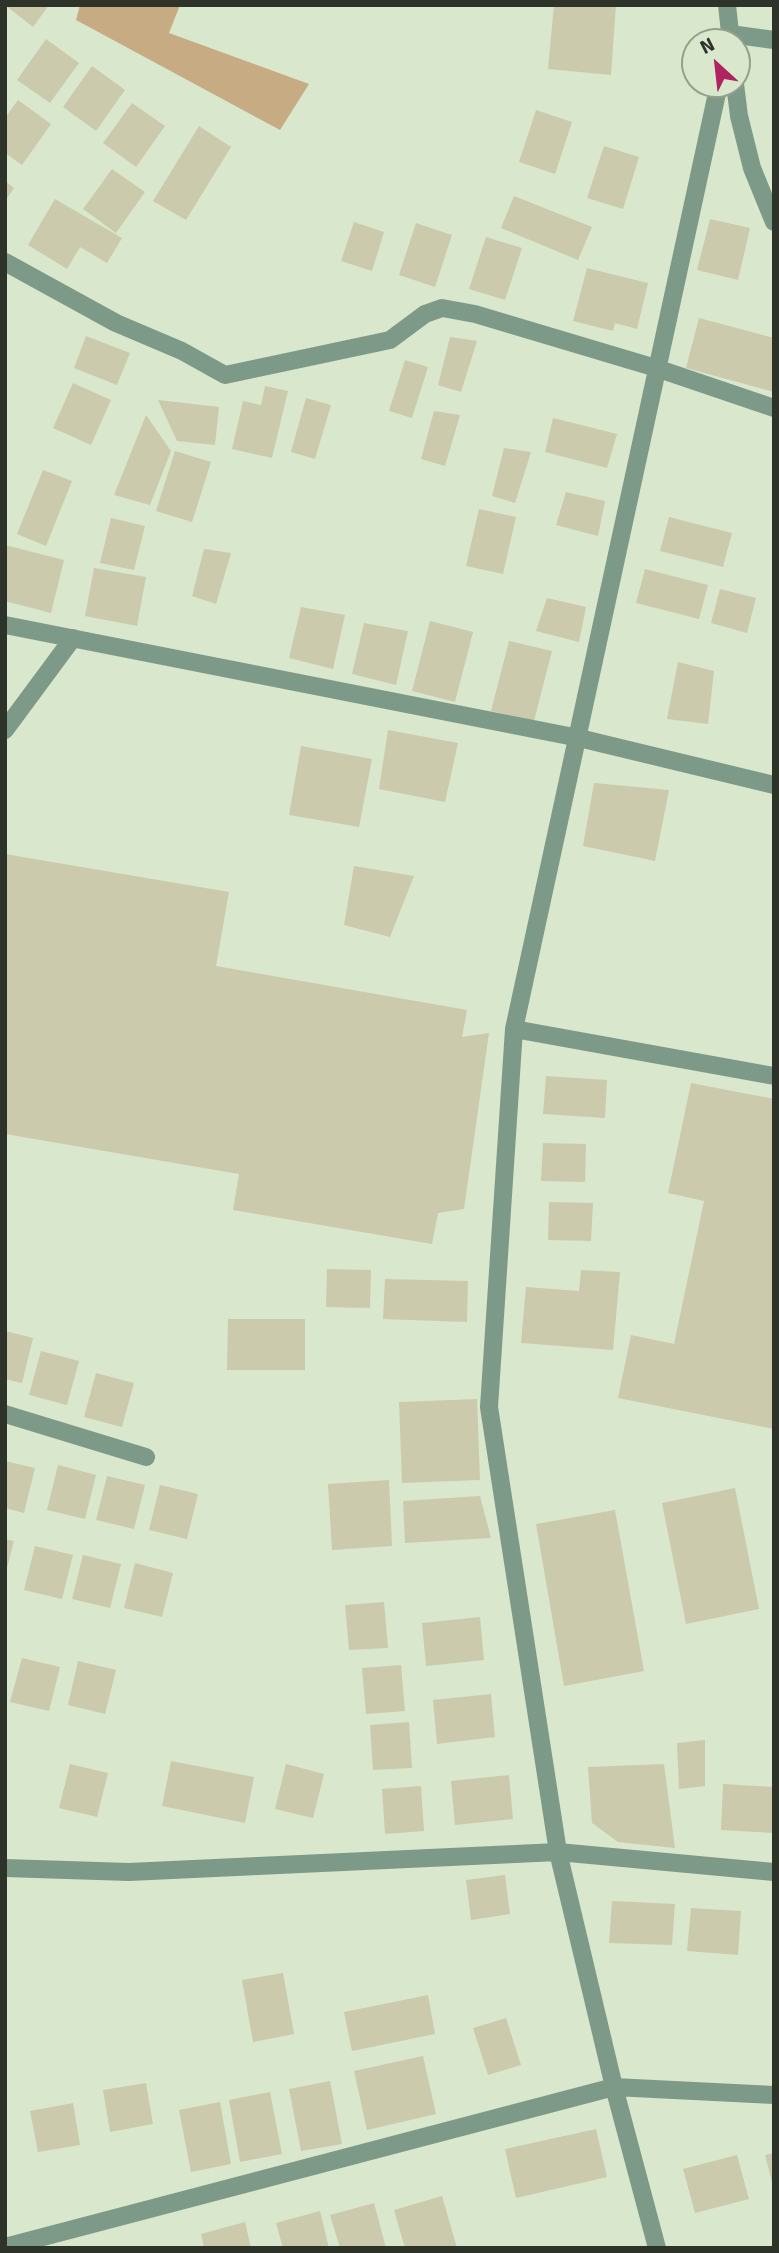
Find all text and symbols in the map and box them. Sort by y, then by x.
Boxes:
north arrow [681,28,751,98]
text: N [696,32,719,60]

